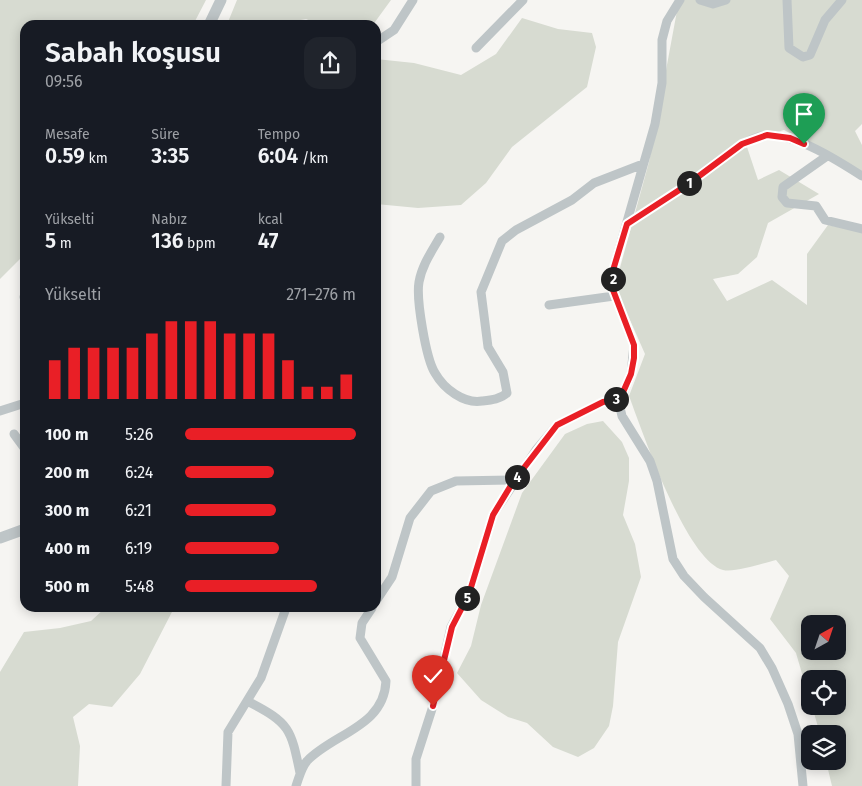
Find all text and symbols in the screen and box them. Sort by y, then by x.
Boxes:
text: Sabah koşusu [45,36,221,69]
button: share [304,37,356,89]
text: 09:56 [45,72,83,91]
pin [783,93,825,144]
icon: arrive [790,100,818,128]
text: Mesafe [45,126,90,143]
text: Süre [151,126,180,143]
text: Tempo [258,126,300,143]
text: 0.59 [45,143,85,169]
text: 3:35 [151,143,189,169]
text: 6:04 [258,143,298,169]
text: km [85,150,108,167]
text: /km [298,150,328,167]
pin: 1 [676,170,702,196]
text: 1 [686,175,693,192]
text: Yükselti [45,211,95,228]
text: Nabız [151,211,187,228]
text: kcal [258,211,283,228]
text: 5 [45,228,56,254]
text: 136 [151,228,183,254]
text: 47 [258,228,279,254]
text: m [56,235,72,252]
text: bpm [183,235,216,252]
pin: 2 [600,266,626,292]
text: 2 [610,271,617,288]
text: Yükselti [45,285,102,304]
text: 271–276 m [286,285,356,304]
pin: 3 [604,386,628,412]
text: 3 [613,391,620,408]
text: 100 m [45,425,88,444]
text: 5:26 [125,425,153,444]
text: 200 m [45,463,89,482]
text: 6:24 [125,463,153,482]
pin: 4 [504,464,530,490]
text: 4 [514,469,521,486]
text: 300 m [45,501,89,520]
text: 6:21 [125,501,152,520]
text: 400 m [45,539,90,558]
text: 6:19 [125,539,152,558]
text: 500 m [45,577,90,596]
text: 5:48 [125,577,154,596]
pin: 5 [454,586,480,610]
text: 5 [464,590,471,607]
north arrow [801,615,846,660]
map controls [801,615,846,770]
pin [412,655,454,706]
icon: check [419,662,447,690]
button: locate [801,670,846,715]
button: layers [801,725,846,770]

